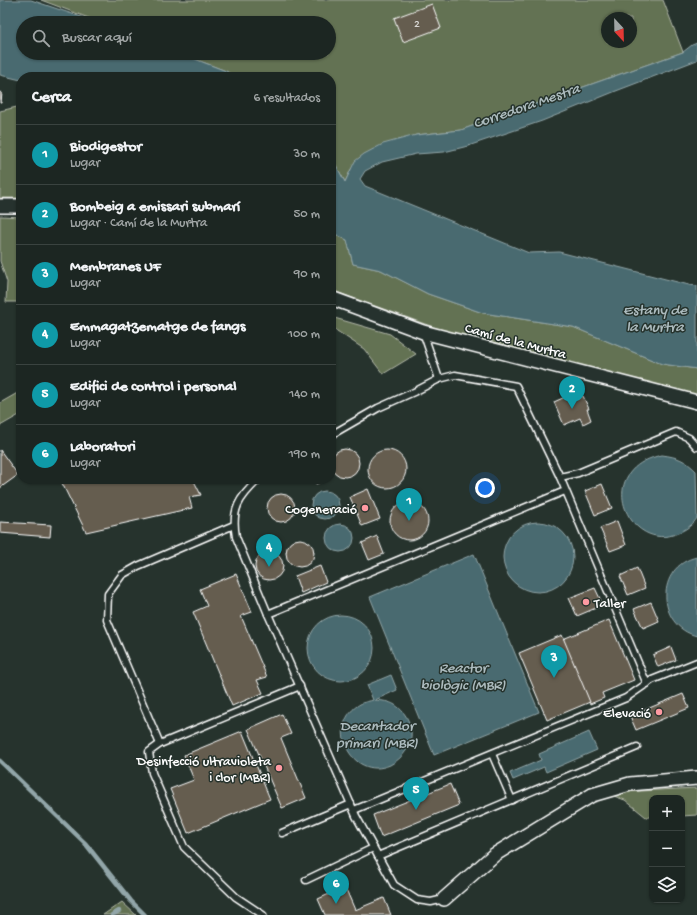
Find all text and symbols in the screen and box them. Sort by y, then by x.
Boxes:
north arrow [601,12,637,48]
search box [16,16,336,60]
house number: 2 [414,18,420,32]
icon: search [30,27,52,49]
text: Buscar aquí [62,29,132,47]
water label: Corredora Mestra [471,80,584,134]
text: Cerca [32,88,71,108]
text: 6 resultados [254,91,320,106]
text: Biodigestor [70,138,142,156]
text: 1 [42,147,48,162]
text: 30 m [294,147,320,162]
text: Lugar [70,156,100,171]
text: Bombeig a emissari submarí [70,198,240,216]
text: 2 [42,207,48,222]
text: 50 m [293,207,320,222]
text: Lugar · Camí de la Murtra [70,216,207,231]
text: Membranes UF [70,258,161,276]
text: 3 [42,267,48,282]
text: 90 m [294,267,320,282]
text: Lugar [70,276,100,291]
water label: Estany de la Murtra [623,302,688,337]
text: Emmagatzematge de fangs [70,318,245,336]
street label: Camí de la Murtra [463,321,569,364]
text: 4 [42,327,48,342]
text: 100 m [288,327,320,342]
text: Lugar [70,336,100,351]
pin: 2 [559,376,585,409]
text: Edifici de control i personal [70,378,237,396]
text: 5 [42,387,48,402]
text: 140 m [289,387,320,402]
text: Lugar [70,396,100,411]
text: Laboratori [70,438,136,456]
text: 6 [42,447,48,462]
text: 190 m [289,447,320,462]
text: Lugar [70,456,100,471]
your location [475,478,495,498]
pin: 1 [396,488,422,521]
place label: Cogeneració [285,502,357,519]
marker: Cogeneració [360,503,370,513]
pin: 4 [256,534,282,567]
place label: Taller [593,596,627,613]
marker: Taller [581,597,591,607]
pin: 3 [541,645,567,678]
water label: Reactor biològic (MBR) [421,660,506,695]
place label: Elevació [603,706,651,723]
marker: Elevació [654,707,664,717]
water label: Decantador primari (MBR) [336,718,418,753]
place label: Desinfecció ultravioleta i clor (MBR) [136,754,272,787]
marker: Desinfecció ultravioleta i clor (MBR) [274,763,284,773]
pin: 5 [403,777,429,810]
map controls [649,795,685,903]
button: + [649,795,685,831]
button: − [649,831,685,867]
button: layers [649,867,685,903]
pin: 6 [323,871,349,904]

